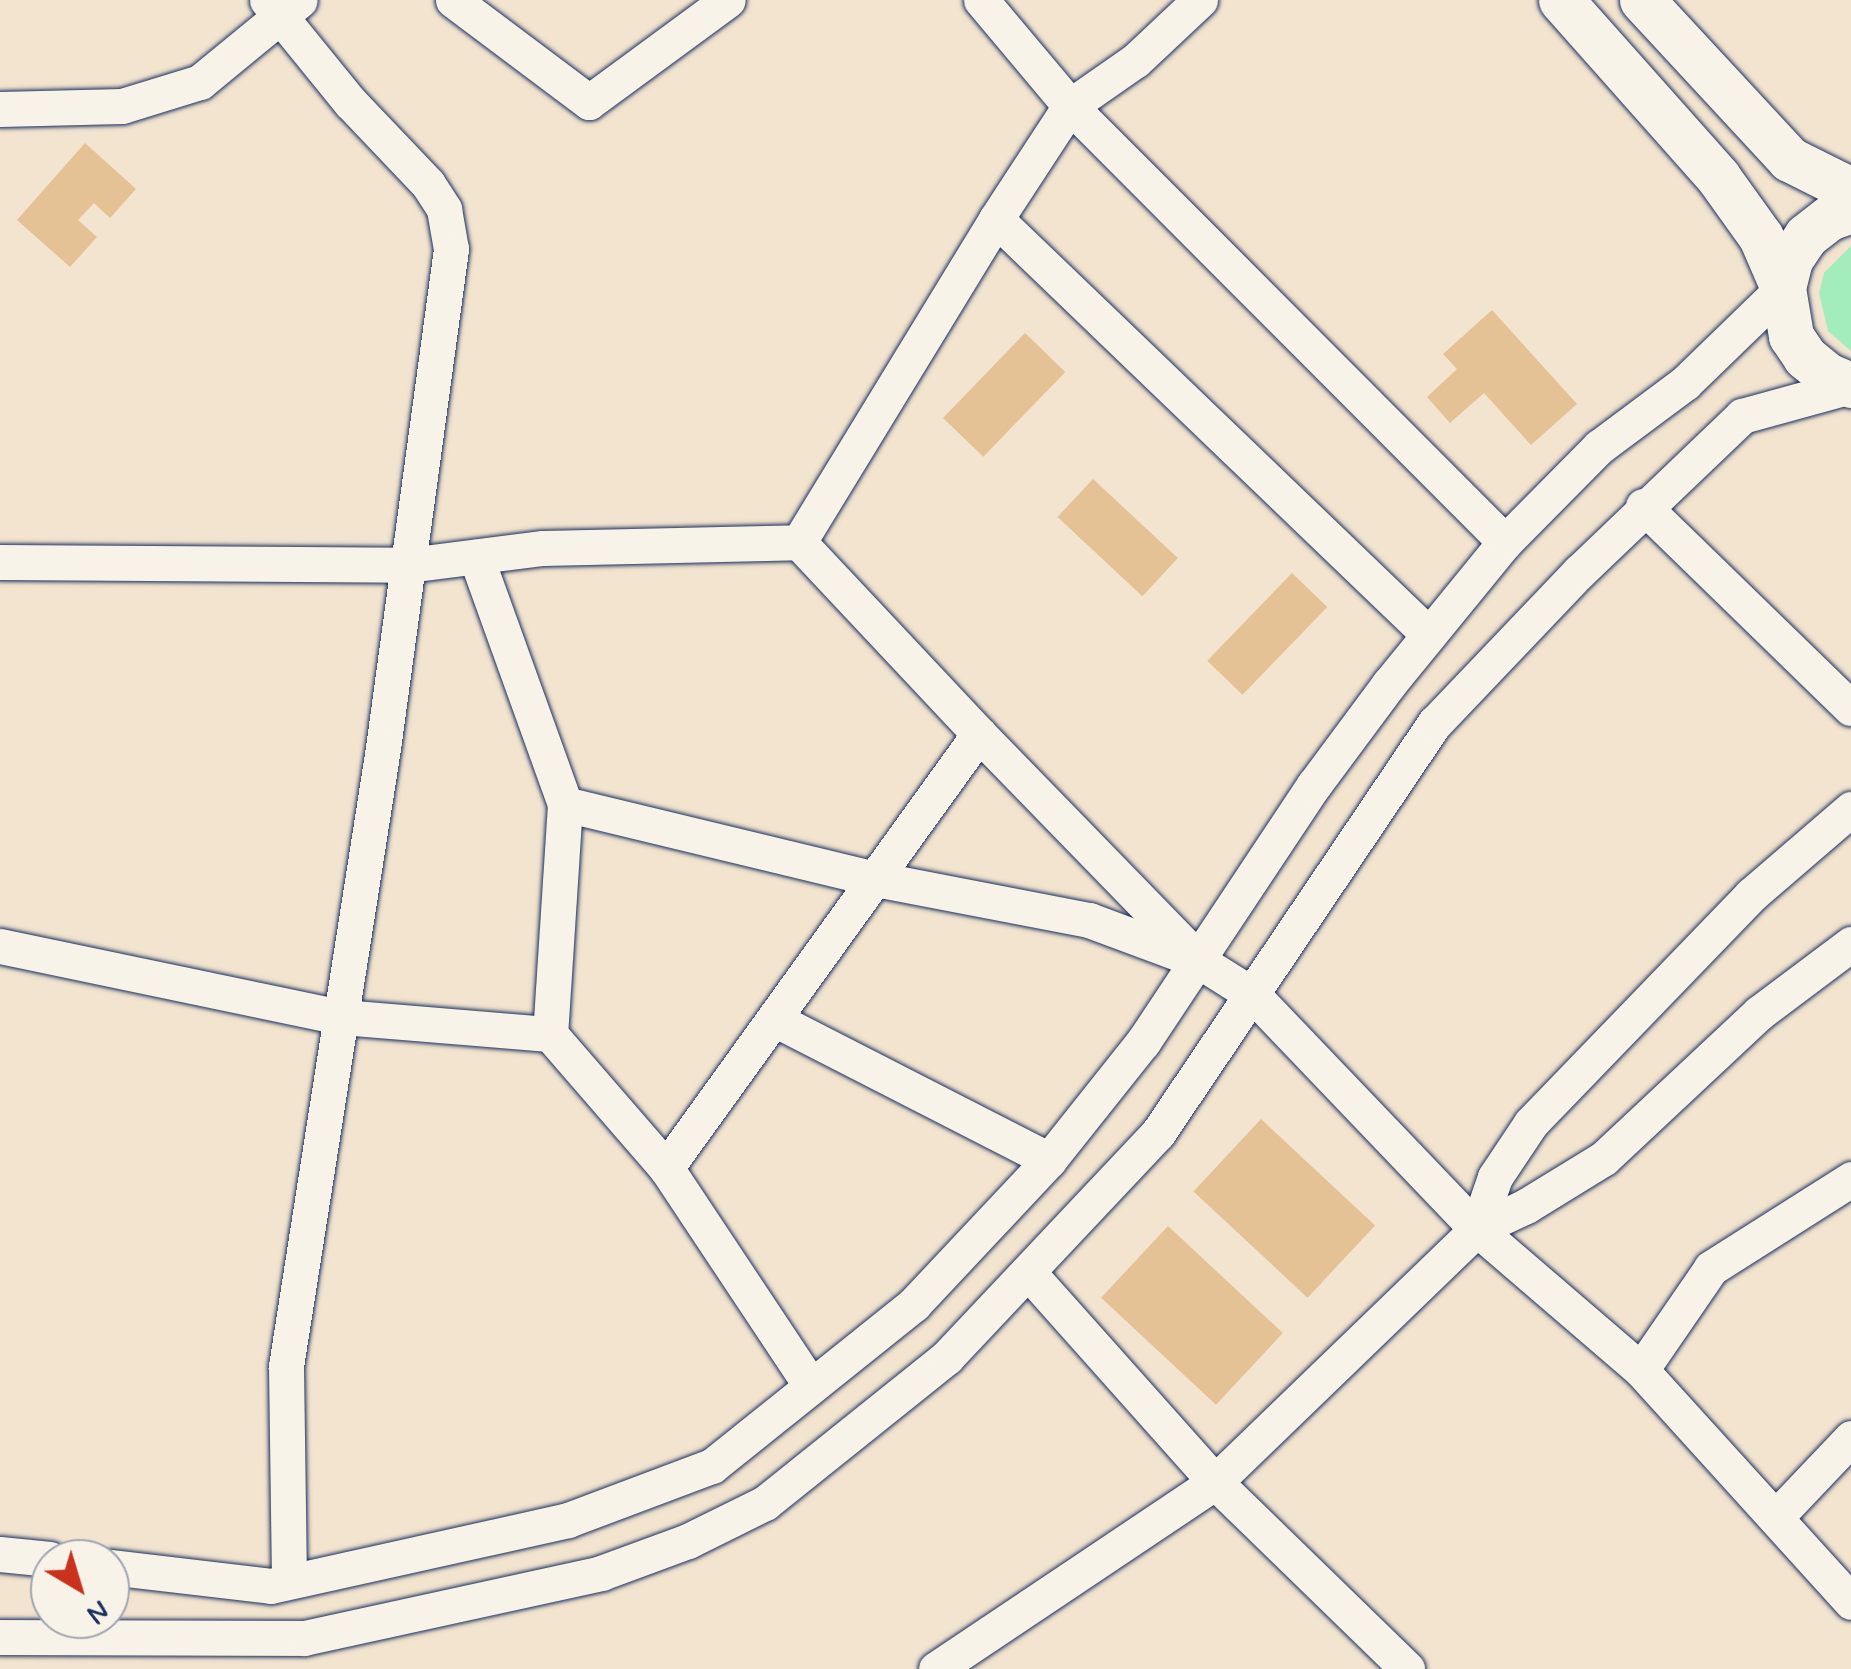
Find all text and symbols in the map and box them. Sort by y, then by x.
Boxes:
north arrow [30,1539,130,1639]
text: N [79,1591,116,1632]

